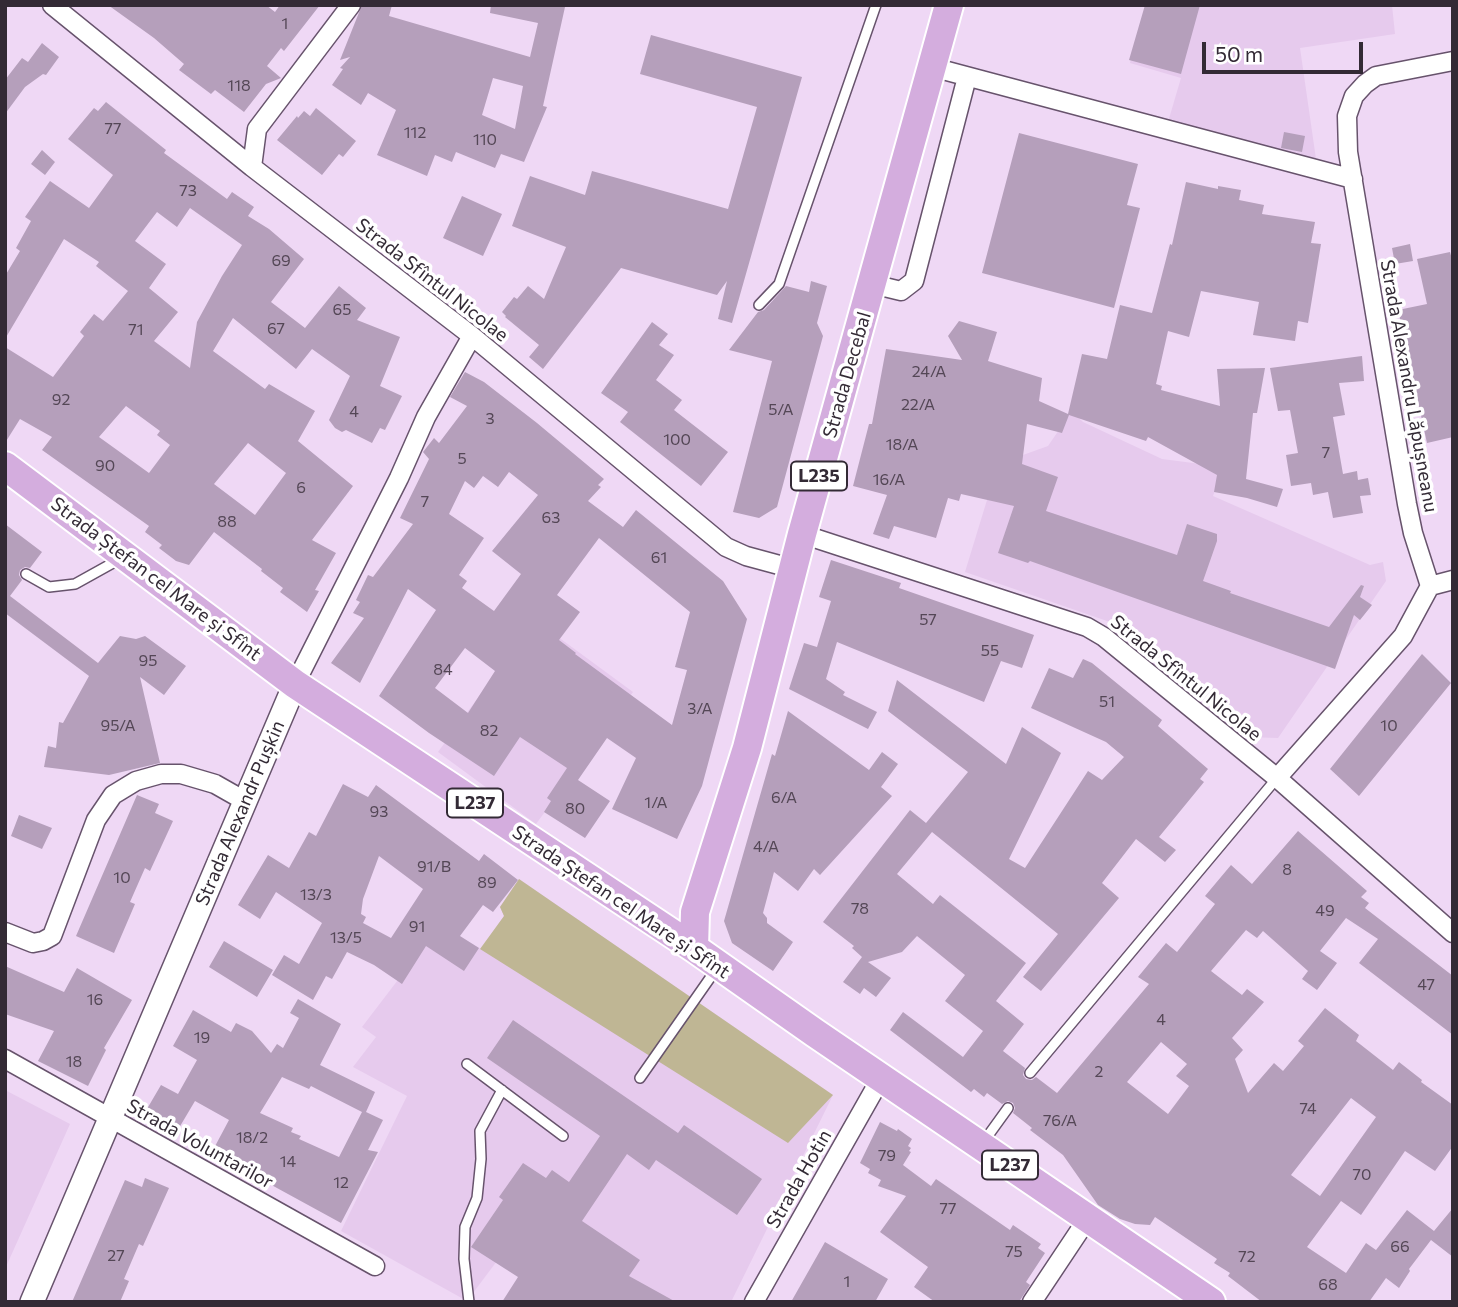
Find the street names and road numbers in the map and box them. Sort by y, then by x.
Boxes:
street label: Strada Sfîntul Nicolae [351,213,513,347]
street label: Strada Alexandru Lăpușneanu [1376,258,1442,514]
street label: Strada Decebal [818,309,876,441]
road number: L235 [791,462,847,490]
street label: Strada Ștefan cel Mare și Sfînt [46,492,266,666]
street label: Strada Sfîntul Nicolae [1106,610,1266,746]
street label: Strada Alexandr Pușkin [191,717,289,909]
road number: L237 [447,788,503,818]
street label: Strada Ștefan cel Mare și Sfînt [508,821,734,983]
street label: Strada Voluntarilor [123,1094,277,1194]
street label: Strada Hotin [762,1126,836,1232]
road number: L237 [982,1150,1038,1180]

